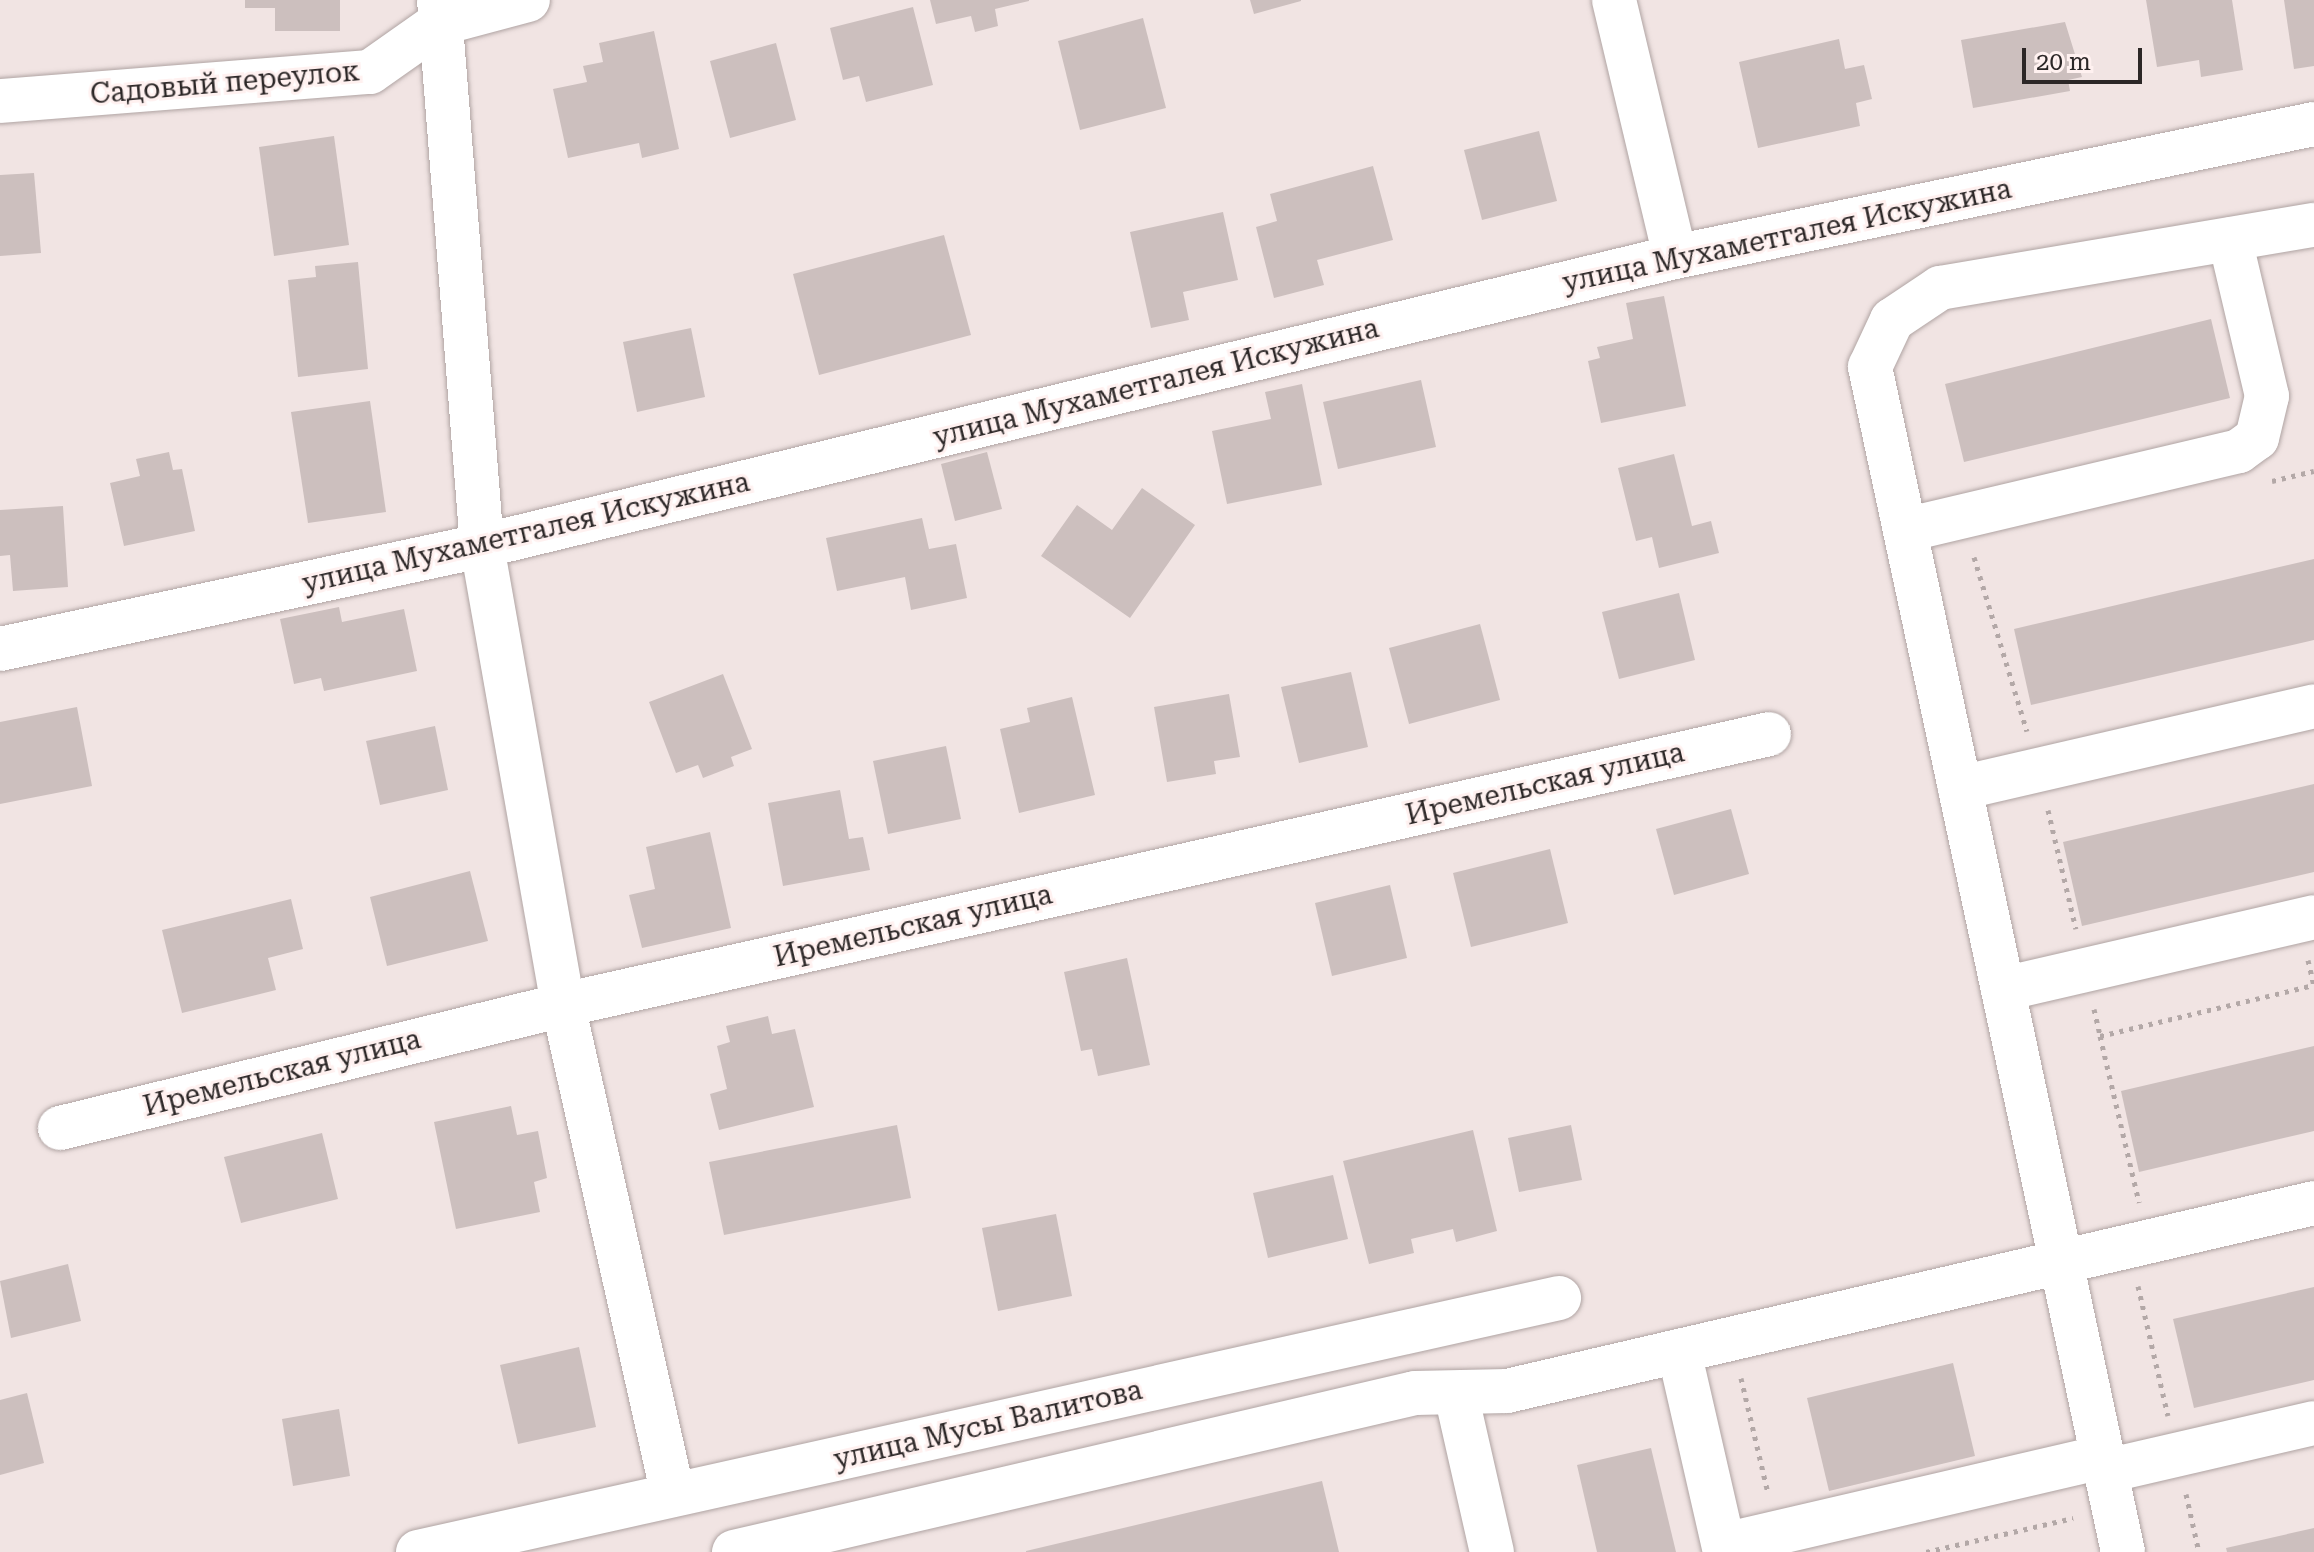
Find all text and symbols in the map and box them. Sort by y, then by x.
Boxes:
scale bar [2026,32,2146,82]
text: 20 m [2036,48,2091,76]
street label: Садовый переулок [89,54,361,112]
street label: улица Мухаметгалея Искужина [1560,172,2014,300]
street label: улица Мухаметгалея Искужина [930,311,1382,455]
street label: улица Мухаметгалея Искужина [299,465,753,601]
street label: Иремельская улица [1403,736,1687,832]
street label: Иремельская улица [771,878,1055,974]
street label: Иремельская улица [140,1022,424,1124]
street label: улица Мусы Валитова [831,1373,1145,1477]

